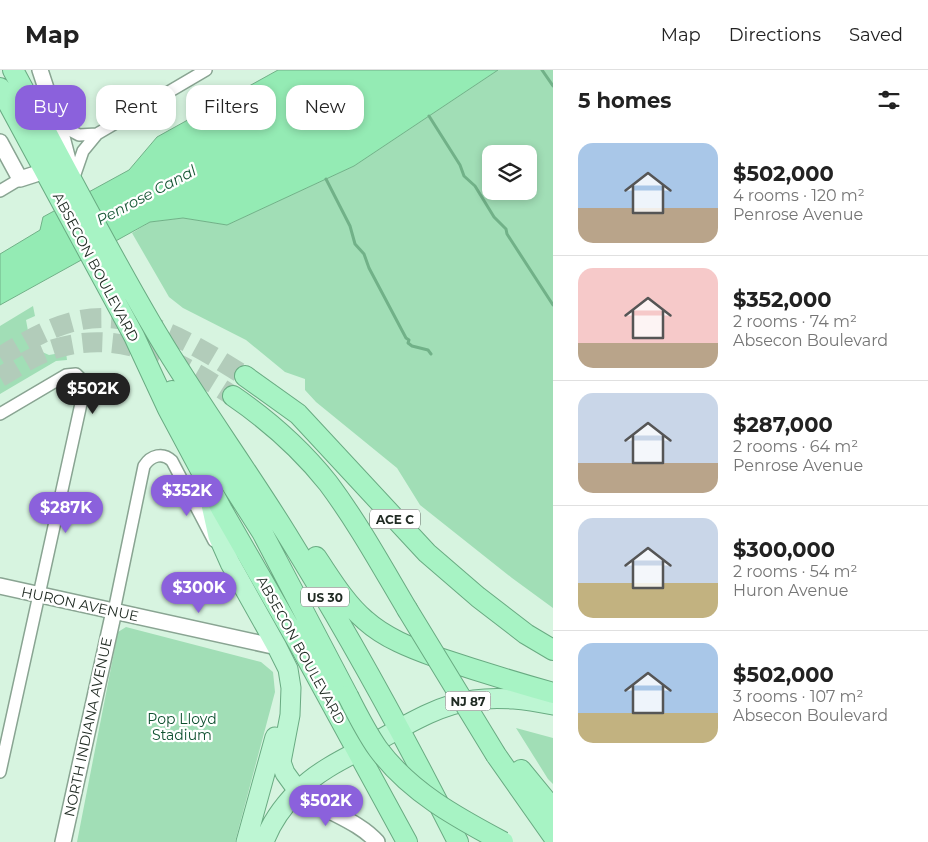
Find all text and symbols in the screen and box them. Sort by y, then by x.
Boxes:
text: Map [25,20,79,49]
text: Map [661,24,701,46]
text: Directions [729,24,821,46]
text: Saved [849,24,903,46]
chip: Buy [15,85,86,130]
chip: Rent [96,85,176,130]
chip: Filters [186,85,276,130]
chip: New [286,85,364,130]
icon: filters [875,86,903,114]
text: 5 homes [578,88,671,113]
map controls [482,145,537,200]
button: layers [482,145,537,200]
water label: Penrose Canal [93,161,199,229]
text: $502,000 [733,161,834,186]
icon: home [618,163,678,223]
text: 4 rooms · 120 m² [733,186,865,205]
street label: ABSECON BOULEVARD [49,189,143,345]
text: Penrose Avenue [733,205,863,224]
text: $352,000 [733,287,832,312]
icon: home [618,288,678,348]
text: 2 rooms · 74 m² [733,312,857,331]
text: Absecon Boulevard [733,331,888,350]
pin: $502K [58,372,128,415]
text: $502K [67,379,119,398]
text: $287,000 [733,412,833,437]
icon: home [618,413,678,473]
text: 2 rooms · 64 m² [733,437,858,456]
text: Penrose Avenue [733,456,863,475]
pin: $352K [152,474,222,517]
text: $352K [162,481,212,500]
pin: $287K [31,492,101,534]
text: $287K [40,498,92,517]
road number: ACE C [370,509,420,528]
text: $300,000 [733,537,835,562]
icon: home [618,538,678,598]
text: 2 rooms · 54 m² [733,562,857,581]
pin: $300K [164,572,234,614]
street label: ABSECON BOULEVARD [253,573,349,727]
text: $300K [172,578,226,597]
text: Huron Avenue [733,581,848,600]
street label: HURON AVENUE [20,583,140,625]
road number: US 30 [301,588,349,606]
street label: NORTH INDIANA AVENUE [60,636,116,818]
text: $502,000 [733,662,834,687]
icon: home [618,663,678,723]
text: 3 rooms · 107 m² [733,687,863,706]
road number: NJ 87 [446,692,490,710]
text: Absecon Boulevard [733,706,888,725]
park label: Pop Lloyd Stadium [147,710,217,744]
pin: $502K [291,784,361,827]
text: $502K [300,791,352,810]

